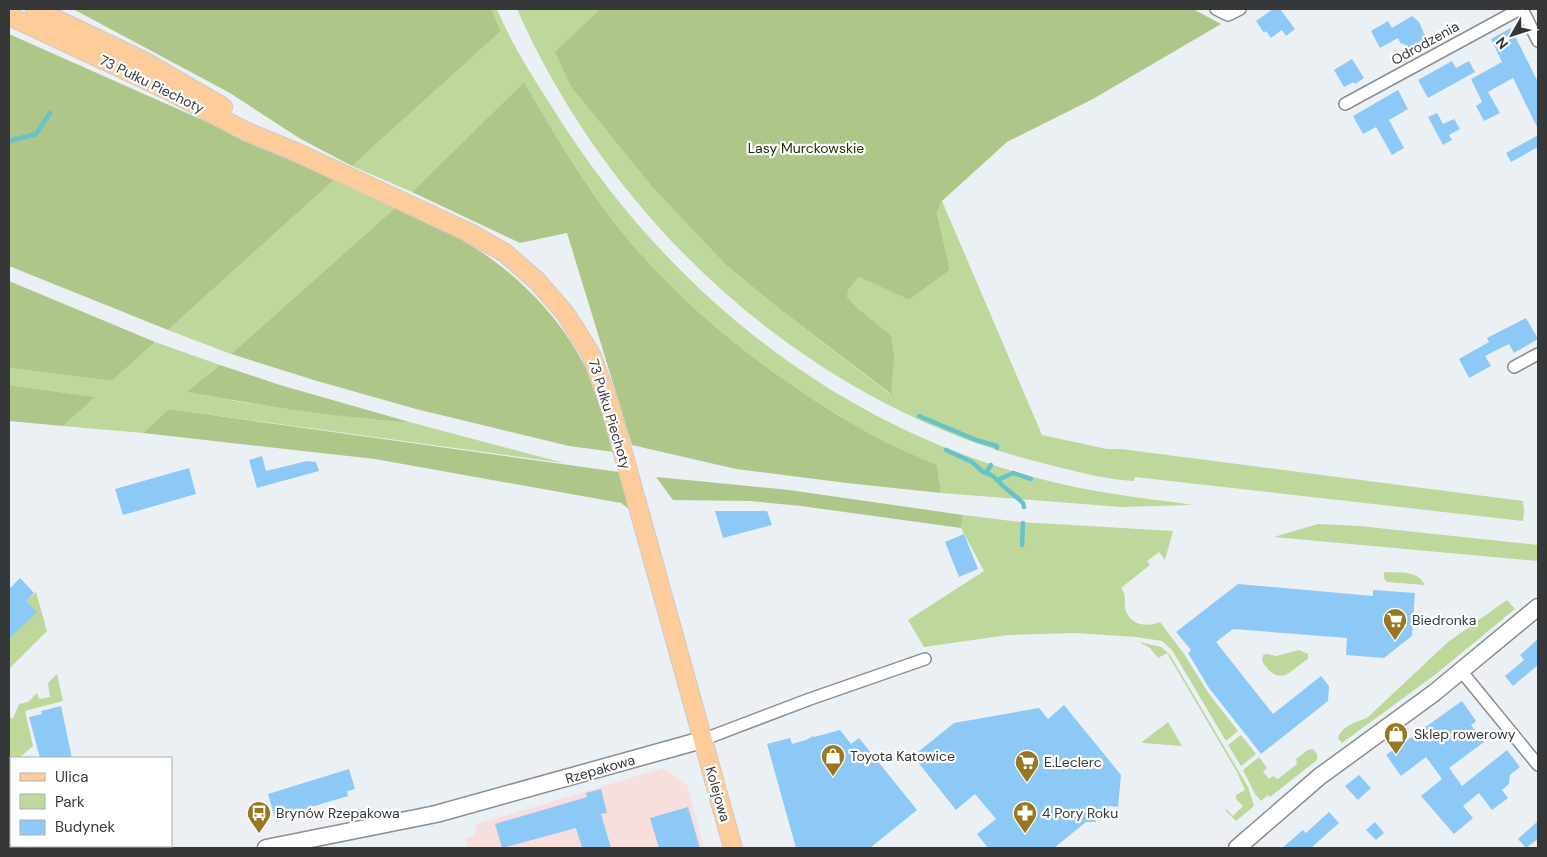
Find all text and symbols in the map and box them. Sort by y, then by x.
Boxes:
north arrow [1487,10,1537,60]
street label: Odrodzenia [1388,17,1462,69]
text: N [1492,34,1512,53]
street label: 73 Pułku Piechoty [97,51,208,117]
park label: Lasy Murckowskie [748,139,864,157]
street label: 73 Pułku Piechoty [585,357,635,472]
supermarket icon: Biedronka [1382,607,1408,641]
place label: Biedronka [1412,611,1476,629]
shop icon: Sklep rowerowy [1383,721,1409,755]
place label: Sklep rowerowy [1414,725,1516,743]
shop icon: Toyota Katowice [820,743,846,777]
place label: Toyota Katowice [850,747,955,765]
supermarket icon: E.Leclerc [1014,749,1040,783]
street label: Rzepakowa [563,750,637,788]
place label: E.Leclerc [1044,753,1102,771]
legend [10,757,172,847]
street label: Kolejowa [702,764,734,824]
text: Ulica [55,767,89,787]
text: Park [55,792,85,812]
bus stop icon: Brynów Rzepakowa [246,800,272,834]
pharmacy icon: 4 Pory Roku [1012,800,1038,834]
place label: Brynów Rzepakowa [276,804,400,822]
place label: 4 Pory Roku [1042,804,1118,822]
text: Budynek [55,817,116,837]

